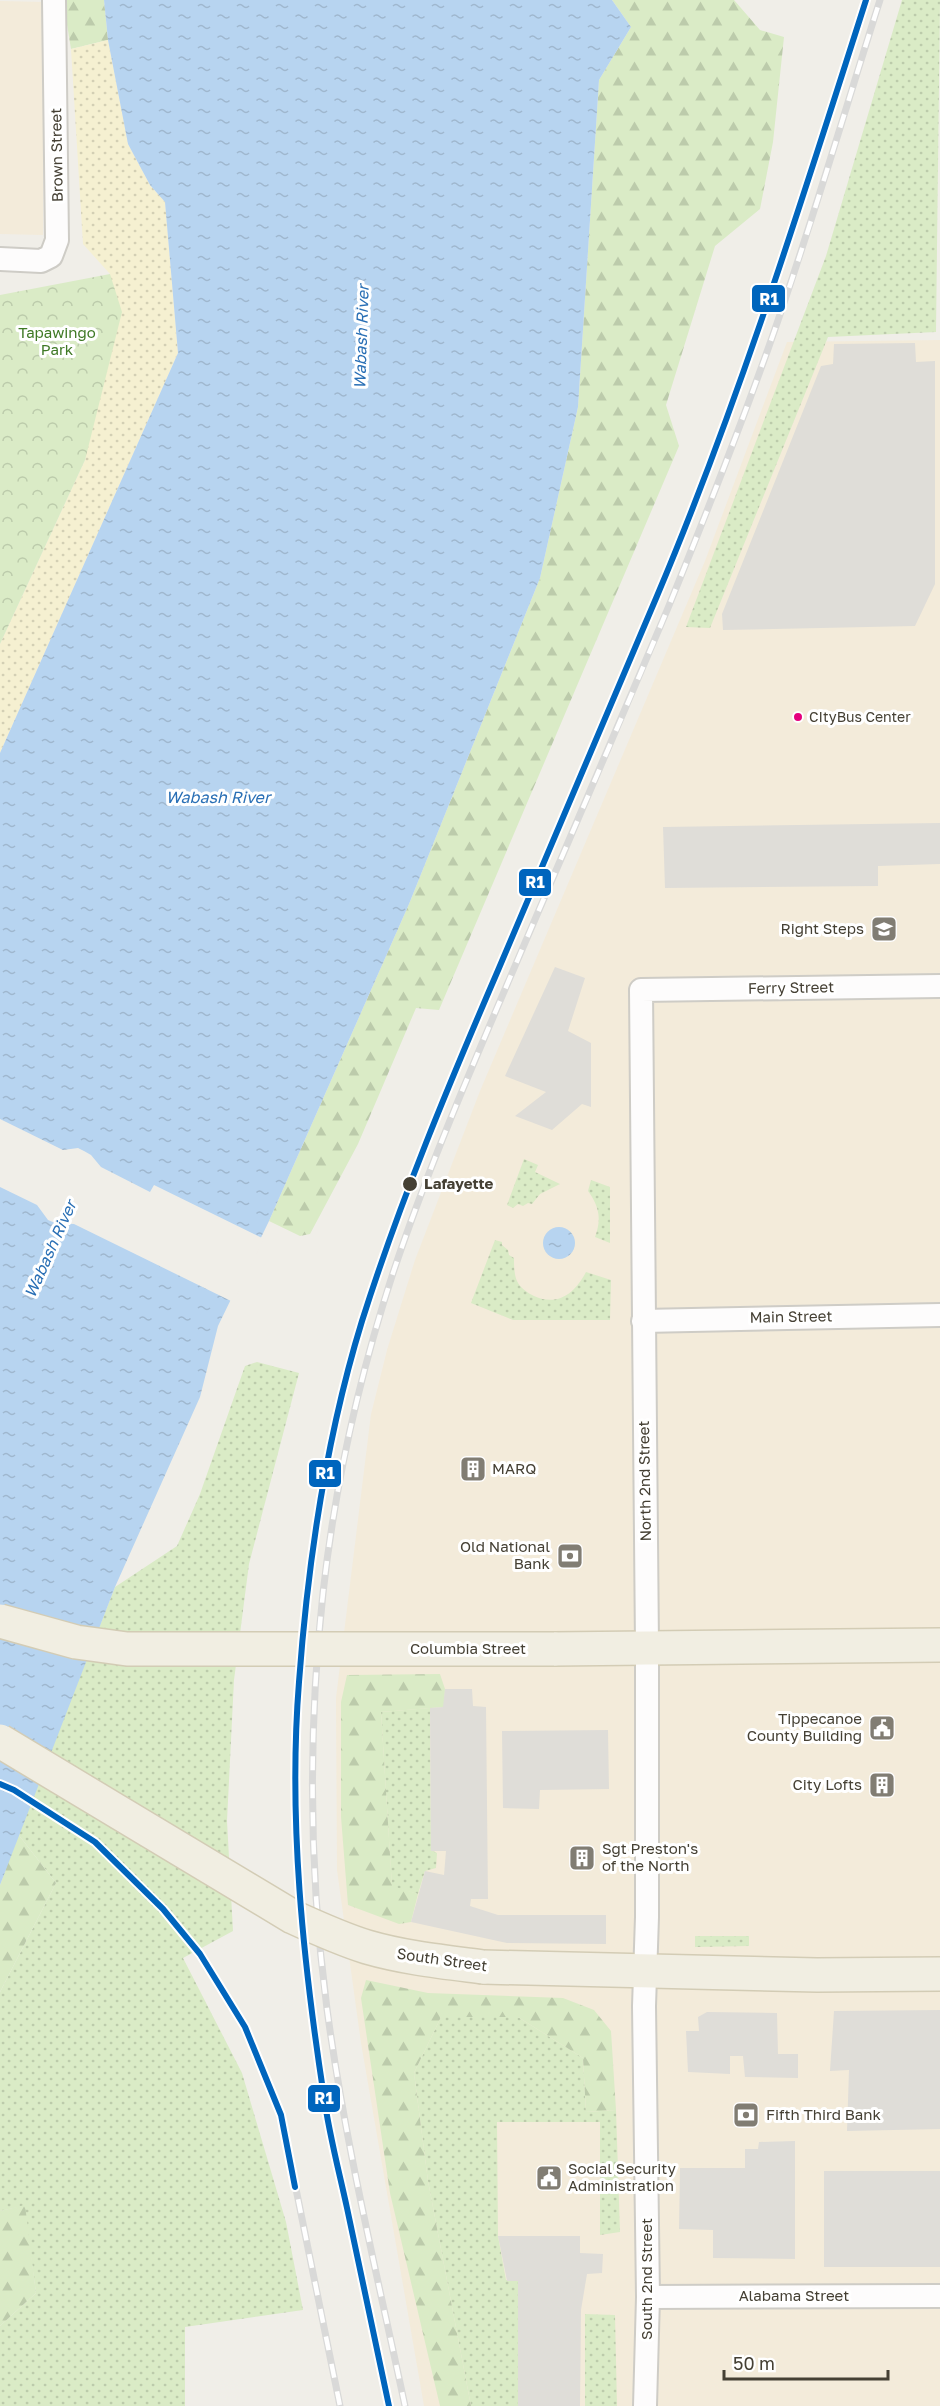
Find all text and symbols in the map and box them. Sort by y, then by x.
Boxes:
street label: Brown Street [46,108,66,202]
water label: Wabash River [349,282,373,389]
line badge: R1 [751,284,786,313]
text: R1 [759,289,779,309]
park label: Tapawingo Park [18,323,96,358]
place label: CItyBus Center [809,708,911,725]
marker: CItyBus Center [792,711,804,723]
water label: Wabash River [166,787,273,807]
line badge: R1 [518,868,552,897]
text: R1 [525,872,545,892]
school or university icon: Right Steps [869,914,899,944]
place label: Right Steps [781,919,864,937]
street label: Ferry Street [748,977,834,997]
place label: Lafayette [424,1174,493,1192]
marker: Lafayette [401,1175,419,1193]
water label: Wabash River [20,1195,81,1301]
street label: Main Street [749,1306,833,1326]
street label: North 2nd Street [634,1420,654,1542]
building icon: MARQ [458,1454,488,1484]
line badge: R1 [308,1459,342,1488]
place label: MARQ [492,1459,536,1477]
text: R1 [315,1463,335,1483]
place label: Old National Bank [460,1537,551,1572]
bank icon: Old National Bank [555,1541,585,1571]
street label: Columbia Street [410,1639,526,1657]
place label: Tippecanoe County Building [747,1709,862,1744]
public building icon: Tippecanoe County Building [867,1713,897,1743]
building icon: City Lofts [867,1770,897,1800]
place label: City Lofts [793,1775,862,1793]
place label: Sgt Preston's of the North [602,1839,698,1874]
building icon: Sgt Preston's of the North [567,1843,597,1873]
street label: South Street [396,1944,488,1974]
line badge: R1 [307,2084,341,2113]
text: R1 [314,2088,334,2108]
bank icon: Fifth Third Bank [731,2100,761,2130]
place label: Fifth Third Bank [766,2105,882,2123]
place label: Social Security Administration [568,2159,677,2194]
public building icon: Social Security Administration [534,2163,564,2193]
street label: South 2nd Street [637,2218,655,2340]
street label: Alabama Street [739,2286,849,2304]
scale bar [724,2343,888,2381]
text: 50 m [733,2352,775,2374]

